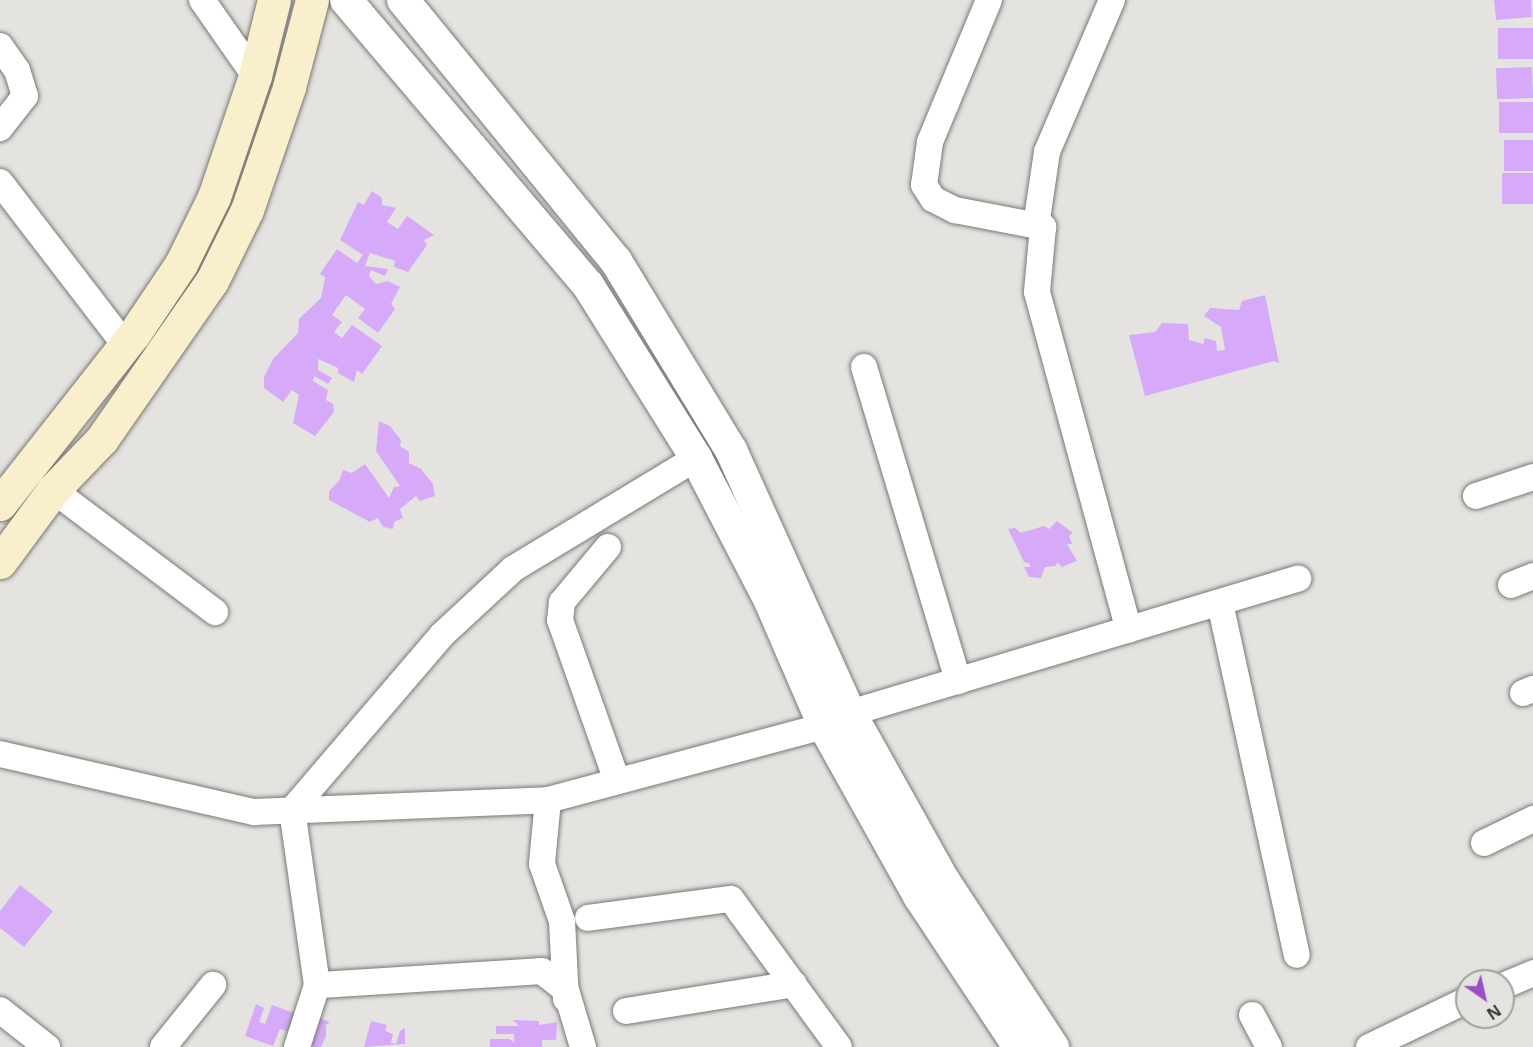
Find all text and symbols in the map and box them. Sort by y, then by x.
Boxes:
north arrow [1455,969,1515,1029]
text: N [1482,1000,1505,1025]

